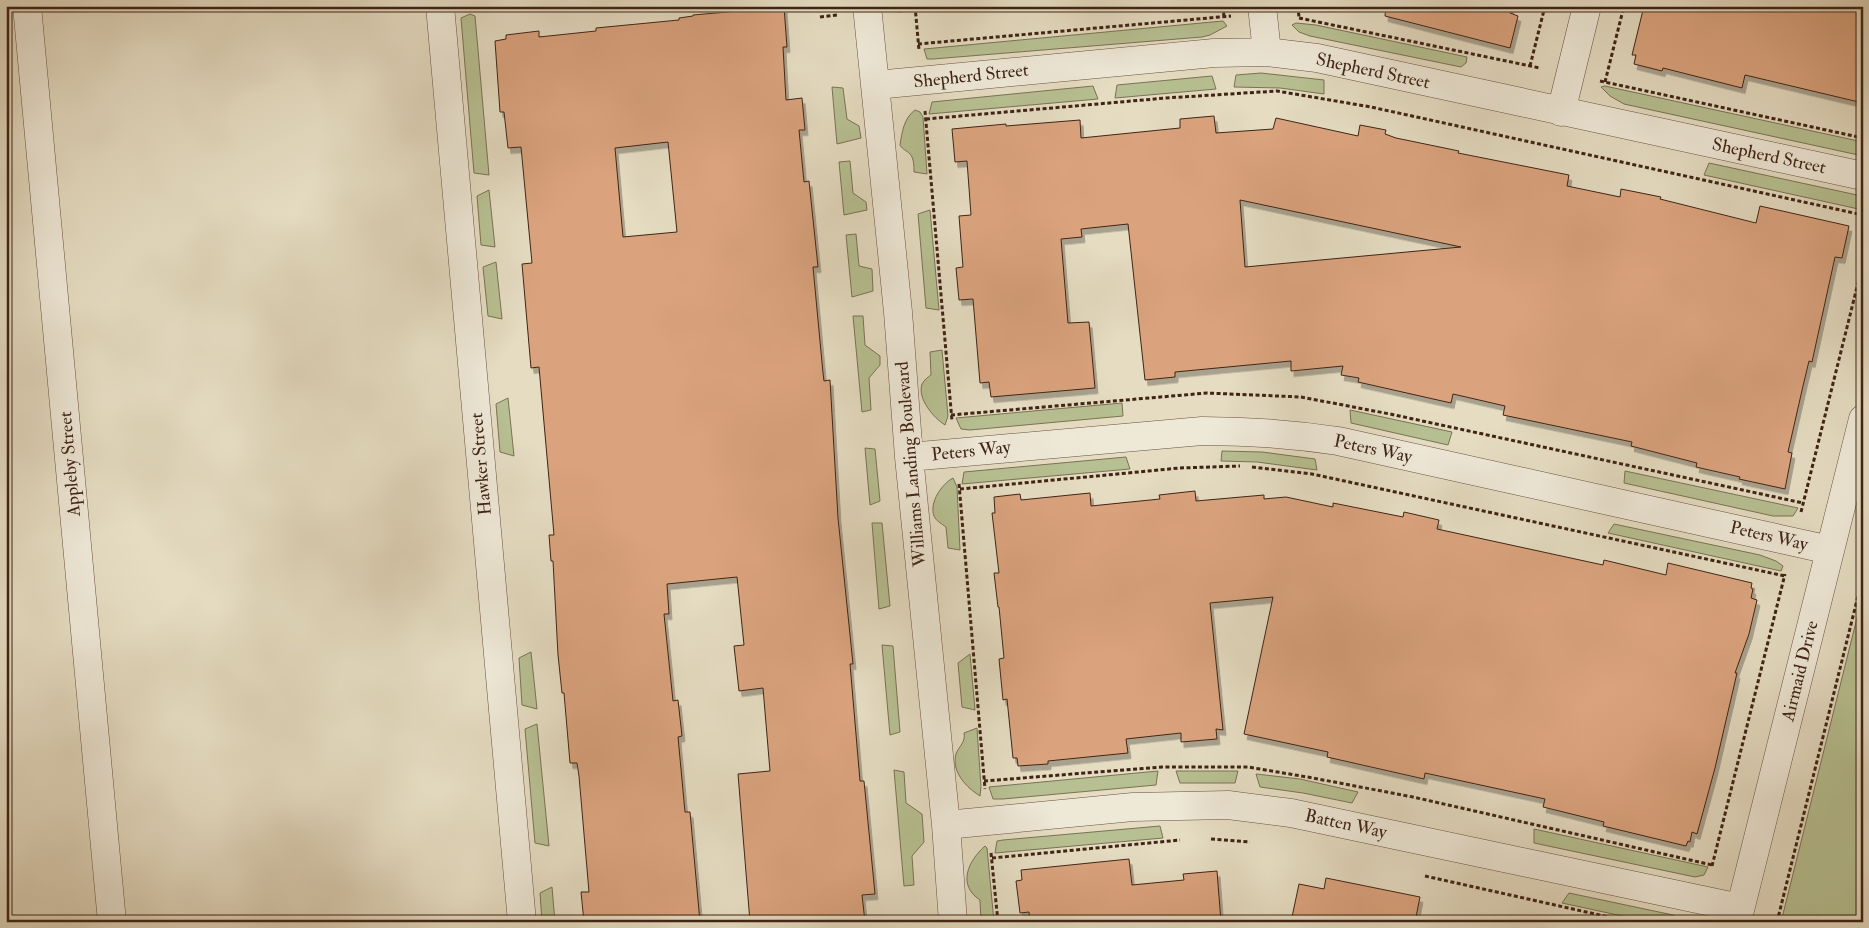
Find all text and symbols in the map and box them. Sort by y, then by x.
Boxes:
street label: Shepherd Street [1314,48,1432,94]
street label: Shepherd Street [912,59,1030,93]
street label: Shepherd Street [1710,133,1828,179]
street label: Williams Landing Boulevard [891,360,932,569]
street label: Appleby Street [54,410,86,519]
street label: Hawker Street [465,412,497,516]
street label: Peters Way [1332,429,1415,469]
street label: Peters Way [930,435,1013,467]
street label: Peters Way [1728,516,1811,556]
street label: Airmaid Drive [1776,618,1824,725]
street label: Batten Way [1303,804,1390,844]

